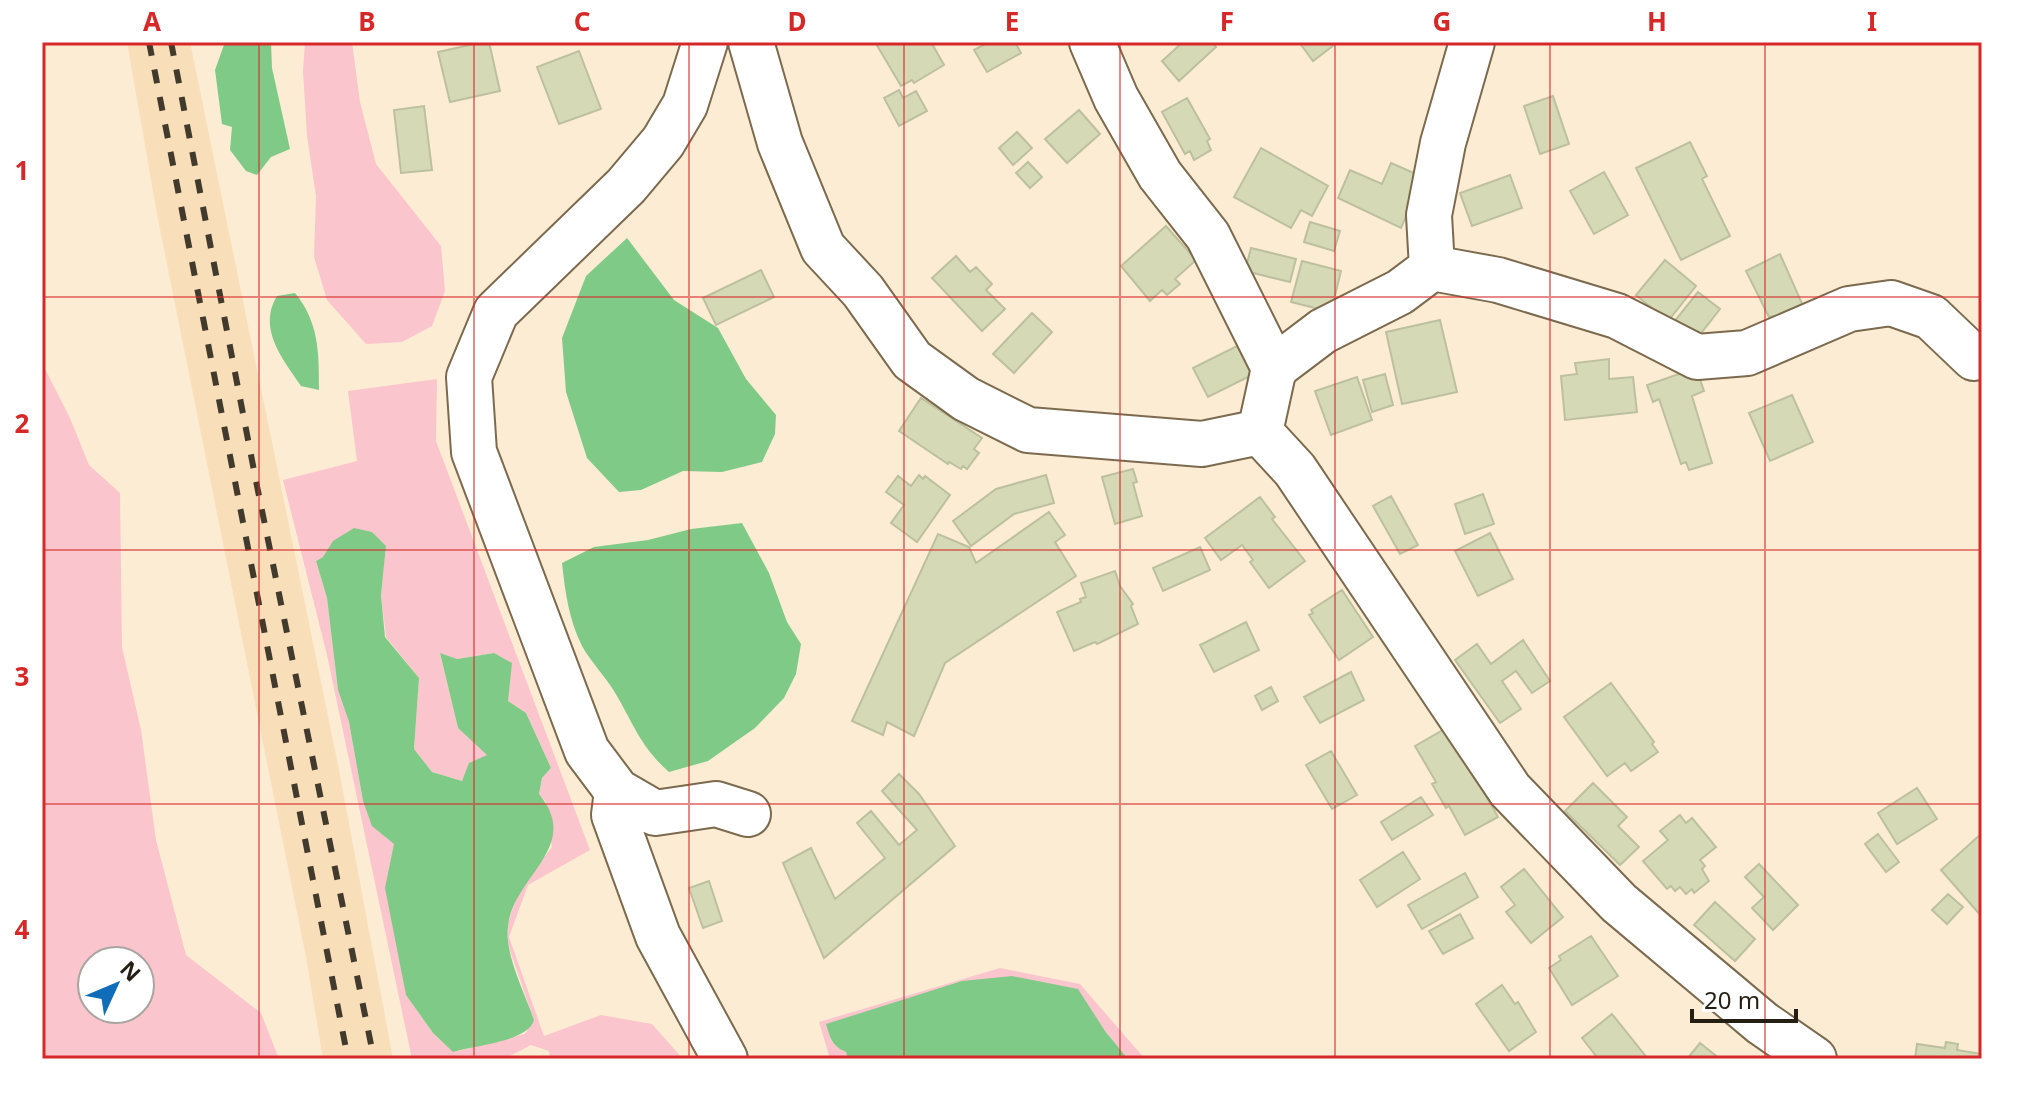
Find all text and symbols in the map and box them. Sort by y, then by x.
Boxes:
text: A [143,3,161,39]
text: B [358,3,376,39]
text: C [574,3,590,39]
text: D [787,3,807,39]
text: E [1005,3,1019,39]
text: F [1220,3,1234,39]
text: G [1433,3,1451,39]
text: H [1647,3,1667,39]
text: I [1867,3,1877,39]
text: 1 [15,152,29,188]
text: 2 [15,405,30,441]
text: 3 [15,658,29,694]
text: 4 [15,911,30,947]
north arrow [76,945,156,1025]
text: N [114,954,148,987]
scale bar [1692,973,1796,1023]
text: 20 m [1704,983,1760,1016]

